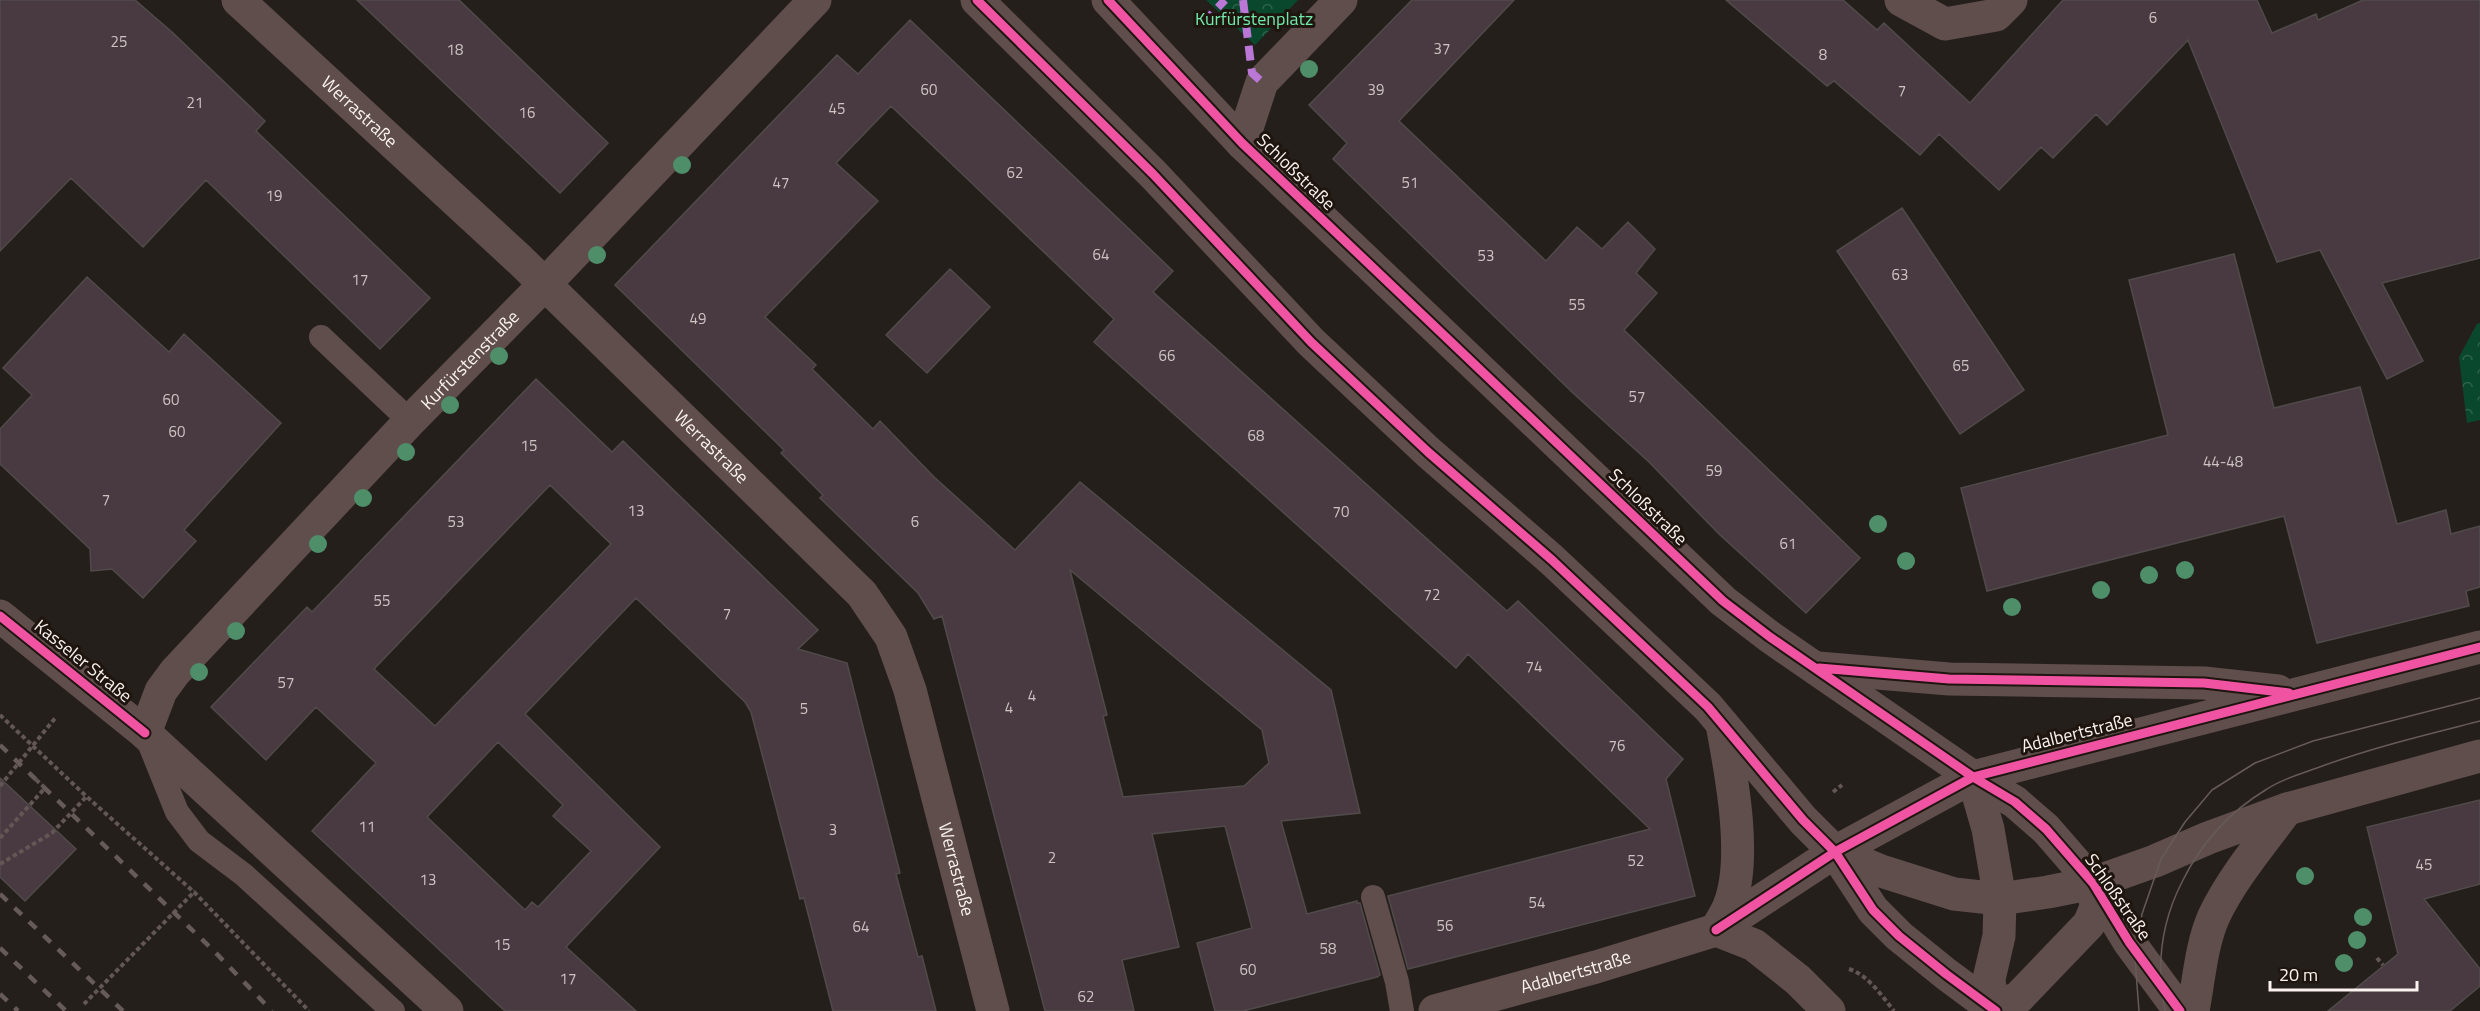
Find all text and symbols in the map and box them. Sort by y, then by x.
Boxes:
park label: Kurfürstenplatz [1195,5,1313,32]
house number: 6 [2149,6,2157,29]
house number: 25 [111,30,127,53]
house number: 37 [1434,37,1450,60]
house number: 18 [447,38,463,61]
house number: 8 [1819,43,1827,66]
street label: Werrastraße [315,69,404,154]
house number: 60 [921,78,937,101]
house number: 39 [1368,78,1384,101]
house number: 7 [1898,79,1906,102]
house number: 21 [187,91,203,114]
house number: 45 [829,97,845,120]
house number: 16 [519,101,535,124]
street label: Schloßstraße [1251,127,1342,216]
house number: 62 [1007,161,1023,184]
house number: 47 [773,171,789,194]
house number: 51 [1402,171,1418,194]
house number: 19 [266,184,282,207]
house number: 64 [1093,243,1109,266]
house number: 53 [1478,244,1494,267]
house number: 63 [1892,263,1908,286]
house number: 17 [352,268,368,291]
house number: 55 [1569,293,1585,316]
street label: Kurfürstenstraße [414,304,525,416]
house number: 49 [690,307,706,330]
house number: 66 [1159,344,1175,367]
house number: 65 [1953,354,1969,377]
house number: 57 [1629,385,1645,408]
house number: 60 [163,388,179,411]
street label: Werrastraße [668,403,755,490]
house number: 60 [169,420,185,443]
house number: 68 [1248,424,1264,447]
house number: 15 [521,434,537,457]
house number: 44-48 [2203,450,2243,473]
house number: 59 [1706,459,1722,482]
street label: Schloßstraße [1603,462,1694,551]
house number: 7 [102,488,110,511]
house number: 13 [628,499,644,522]
house number: 70 [1333,500,1349,523]
house number: 53 [448,510,464,533]
house number: 6 [911,510,919,533]
house number: 61 [1780,532,1796,555]
house number: 72 [1424,583,1440,606]
house number: 55 [374,589,390,612]
house number: 7 [723,602,731,625]
street label: Kasseler Straße [29,613,138,709]
house number: 74 [1526,655,1542,678]
house number: 57 [278,671,294,694]
house number: 4 [1028,684,1036,707]
house number: 4 [1005,696,1013,719]
house number: 5 [800,697,808,720]
street label: Adalbertstraße [2018,706,2135,759]
house number: 76 [1609,734,1625,757]
house number: 11 [359,815,375,838]
house number: 3 [829,818,837,841]
street label: Werrastraße [932,820,982,919]
house number: 2 [1048,846,1056,869]
street label: Schloßstraße [2078,848,2158,946]
house number: 52 [1628,849,1644,872]
house number: 45 [2416,853,2432,876]
house number: 13 [420,868,436,891]
house number: 54 [1529,891,1545,914]
house number: 56 [1437,914,1453,937]
house number: 64 [853,915,869,938]
house number: 15 [494,933,510,956]
house number: 58 [1320,937,1336,960]
street label: Adalbertstraße [1517,943,1634,1000]
scale bar [2270,954,2417,992]
house number: 60 [1240,958,1256,981]
text: 20 m [2279,961,2318,988]
house number: 17 [560,967,576,990]
house number: 62 [1078,985,1094,1008]

